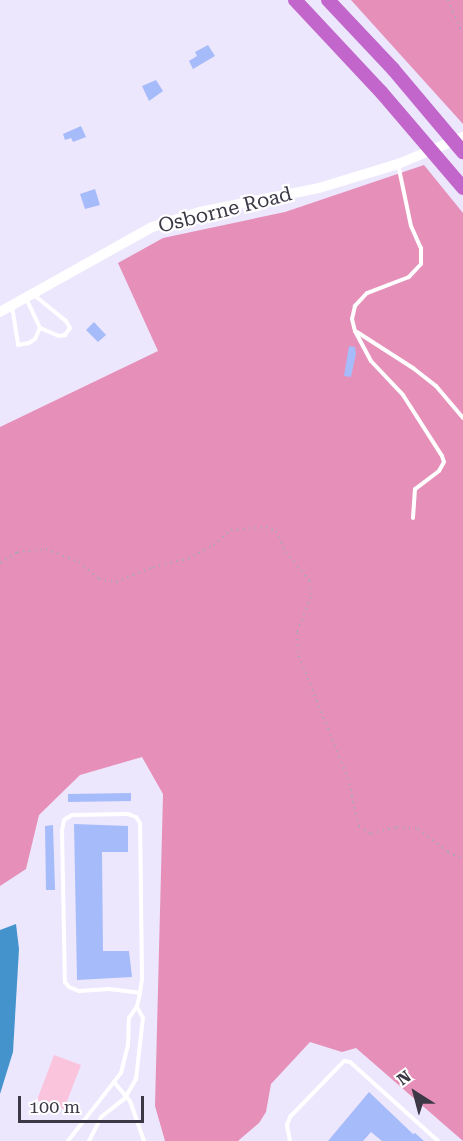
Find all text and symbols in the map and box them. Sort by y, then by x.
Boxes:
street label: Osborne Road [156,182,294,238]
north arrow [385,1063,445,1123]
text: N [394,1067,415,1089]
scale bar [21,1084,147,1122]
text: 100 m [29,1096,80,1117]

